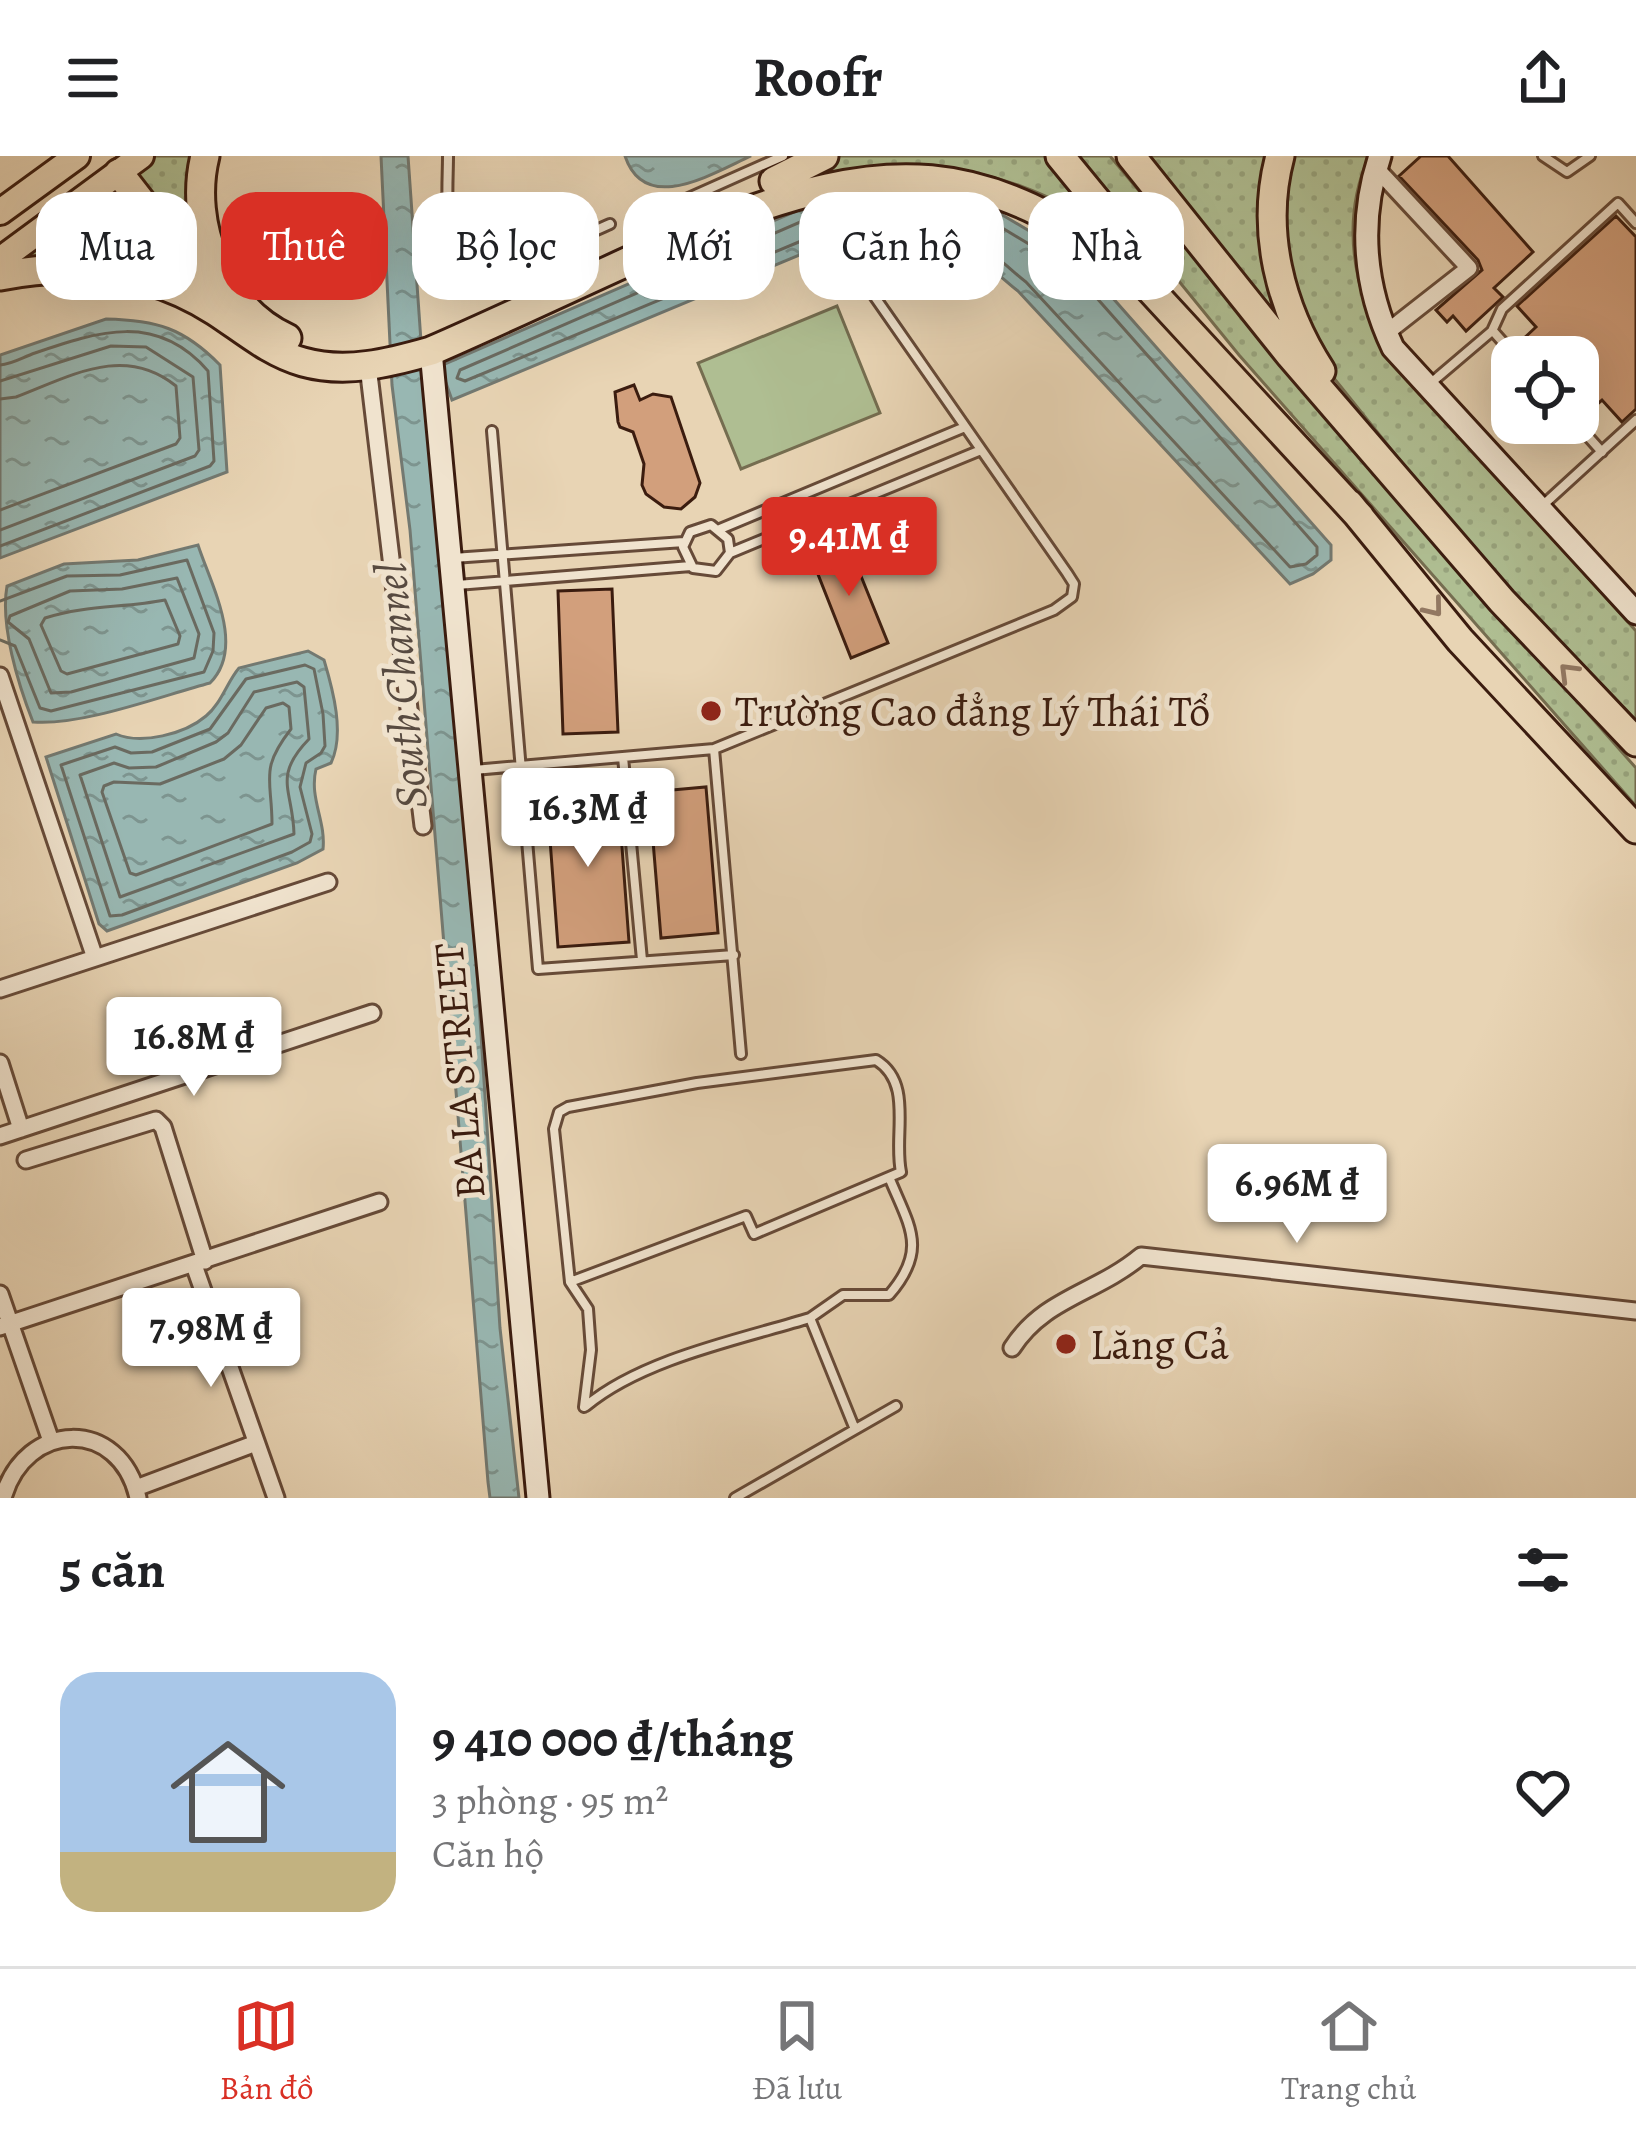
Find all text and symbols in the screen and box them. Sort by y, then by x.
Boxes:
text: Roofr [753,41,883,115]
icon: menu [60,45,126,111]
icon: share [1510,45,1576,111]
chip: Mua [36,192,197,300]
chip: Thuê [221,192,388,300]
chip: Bộ lọc [412,192,599,300]
chip: Mới [623,192,775,300]
chip: Căn hộ [799,192,1004,300]
chip: Nhà [1028,192,1184,300]
map controls [1491,336,1599,444]
button: locate [1491,336,1599,444]
pin: 9.41M ₫ [738,497,960,599]
text: 9.41M ₫ [789,509,909,562]
water label: South Channel [359,560,443,812]
one-way arrow [1419,594,1441,616]
one-way arrow [1561,664,1583,686]
place label: Trường Cao đẳng Lý Thái Tổ [735,683,1210,740]
marker: Trường Cao đẳng Lý Thái Tổ [698,698,724,724]
pin: 16.3M ₫ [477,768,699,870]
text: 16.3M ₫ [528,780,648,833]
street label: BA LA STREET [419,941,499,1201]
pin: 16.8M ₫ [83,997,305,1099]
text: 16.8M ₫ [133,1009,255,1062]
pin: 6.96M ₫ [1186,1144,1408,1246]
text: 6.96M ₫ [1235,1156,1359,1209]
pin: 7.98M ₫ [100,1288,322,1390]
text: 7.98M ₫ [149,1300,273,1353]
place label: Lăng Cả [1090,1316,1230,1373]
marker: Lăng Cả [1053,1331,1079,1357]
text: 5 căn [60,1535,165,1605]
icon: filters [1510,1537,1576,1603]
text: 9 410 000 ₫/tháng [432,1704,794,1774]
icon: home [156,1720,300,1864]
icon: heart [1510,1759,1576,1825]
text: 3 phòng · 95 m² [432,1774,668,1827]
text: Căn hộ [432,1827,544,1880]
tab: Bản đồ [220,1993,313,2110]
tab: Đã lưu [752,1993,842,2110]
tab: Trang chủ [1281,1993,1416,2110]

